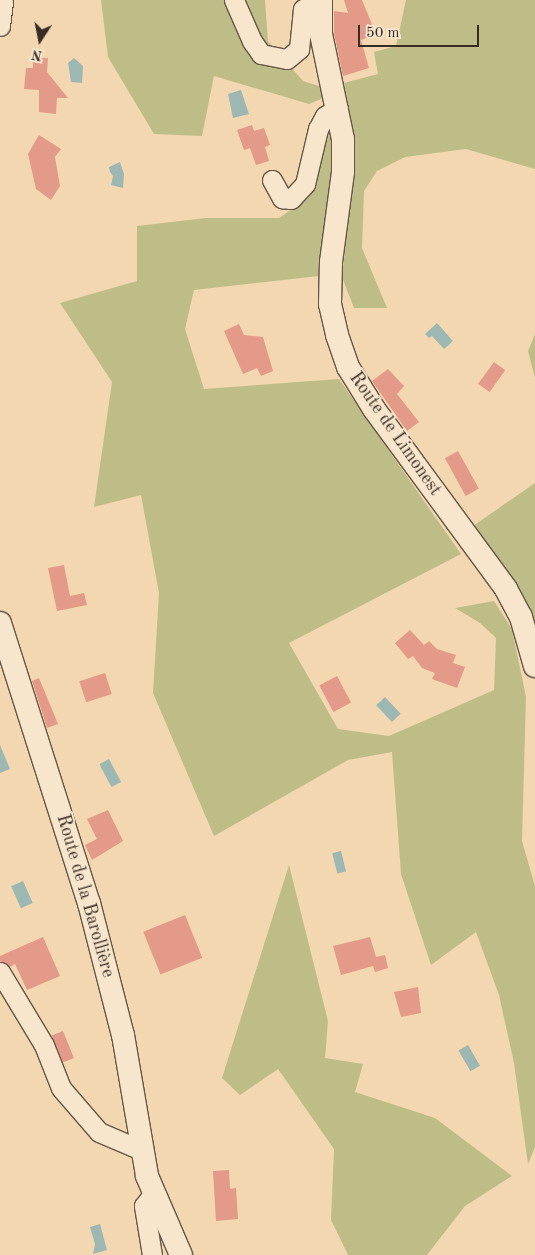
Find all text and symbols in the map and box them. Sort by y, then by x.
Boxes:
north arrow [15,15,65,65]
scale bar [360,15,481,47]
text: 50 m [366,26,400,41]
text: N [31,47,44,63]
street label: Route de Limonest [344,368,446,500]
street label: Route de la Barollière [51,812,119,980]

